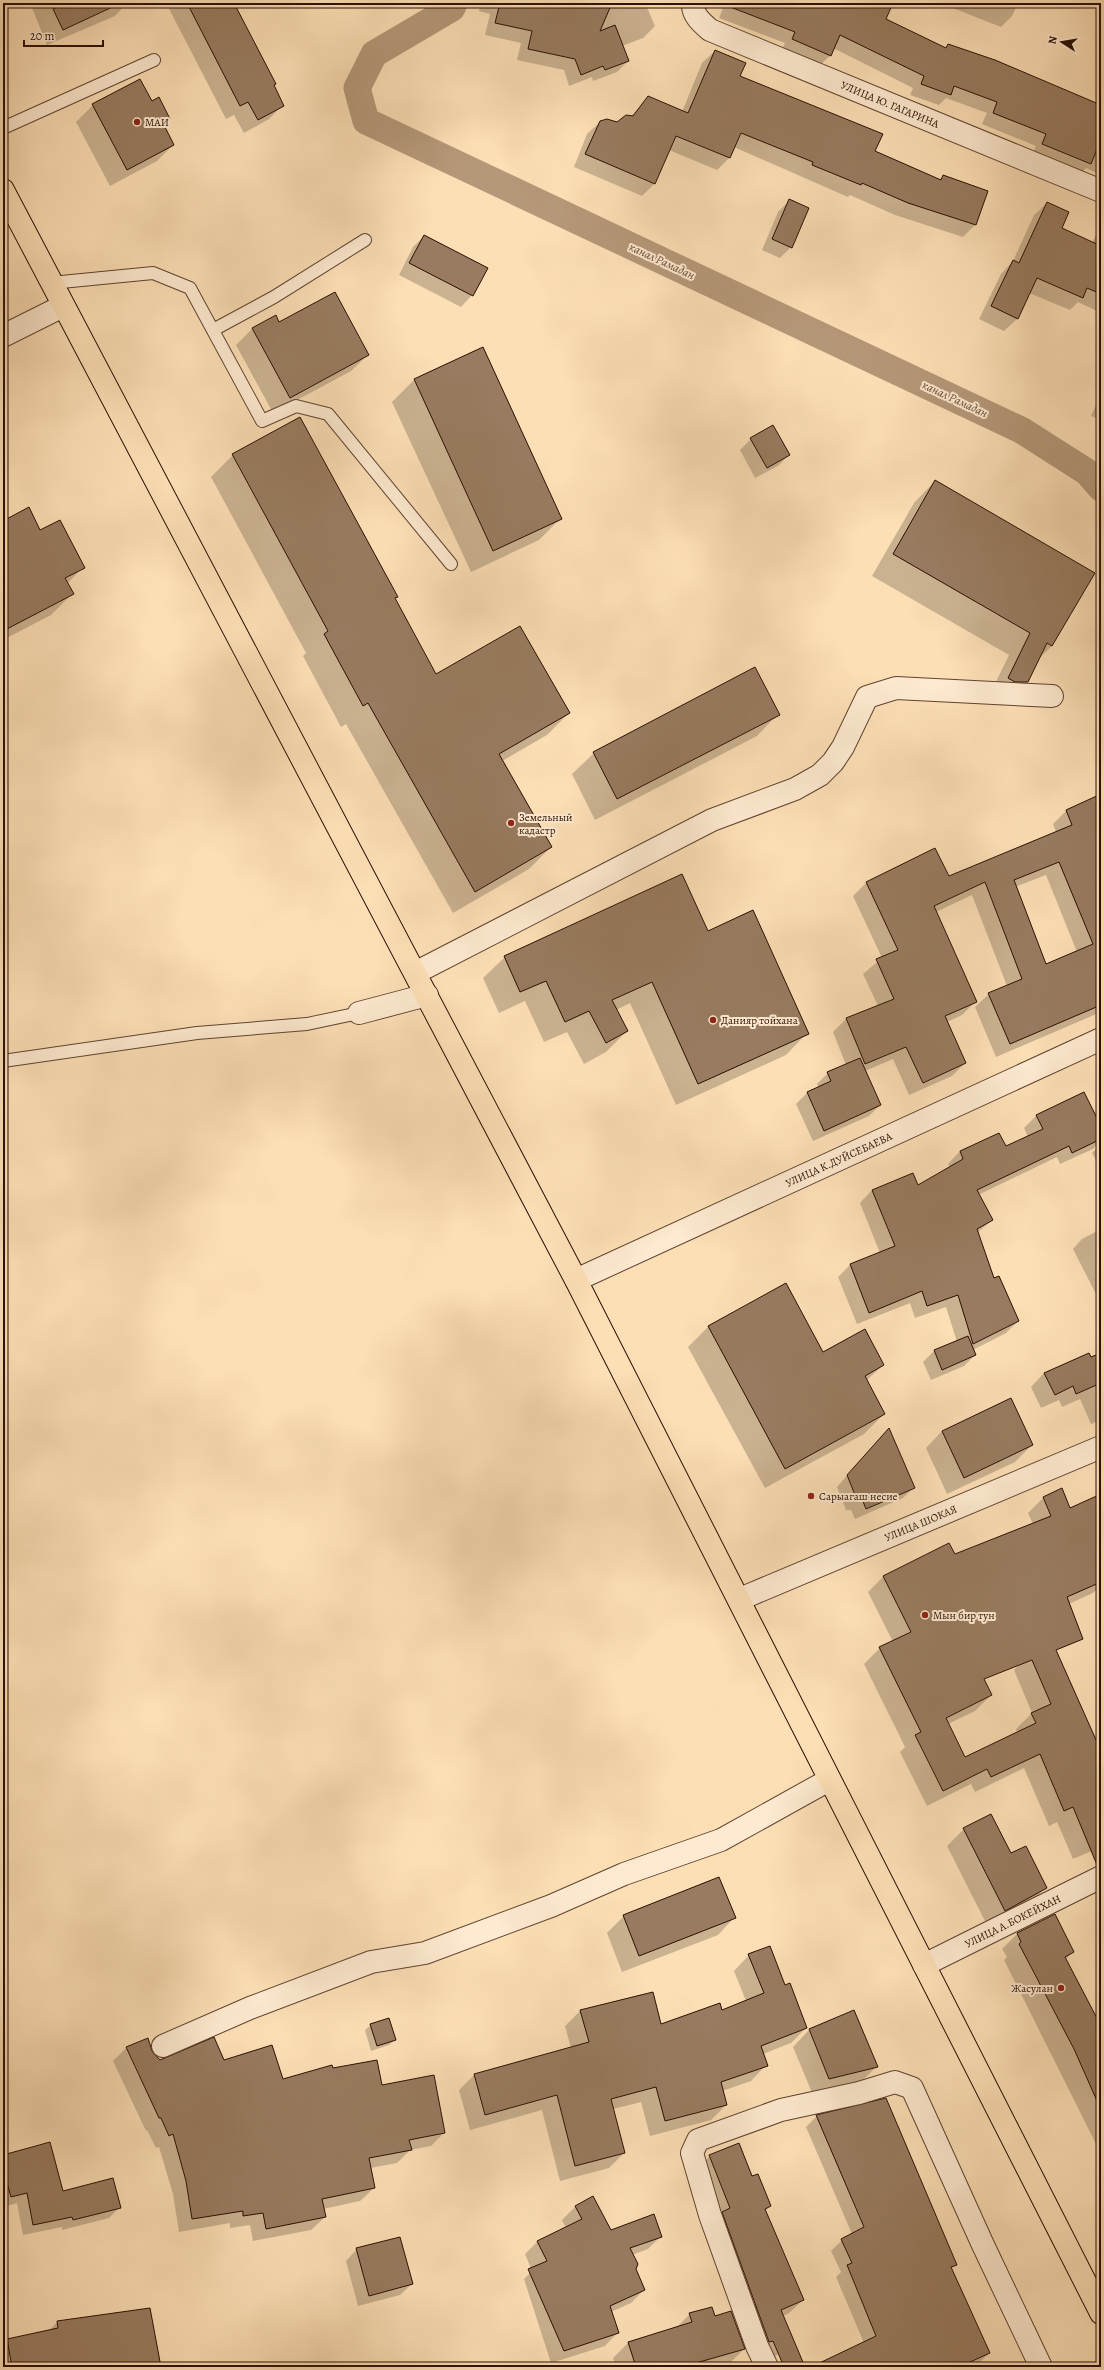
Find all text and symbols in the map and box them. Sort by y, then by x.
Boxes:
scale bar [24,22,103,48]
north arrow [1042,22,1082,62]
text: 20 m [30,28,54,44]
text: N [1045,35,1061,46]
street label: УЛИЦА Ю. ГАГАРИНА [839,77,942,131]
place label: МАИ [145,115,169,130]
marker: МАИ [132,117,142,127]
water label: канал Рамадан [627,239,697,283]
water label: канал Рамадан [920,377,990,421]
place label: Земельный кадастр [519,810,573,838]
marker: Земельный кадастр [506,818,516,828]
place label: Данияр тойхана [721,1013,799,1028]
marker: Данияр тойхана [708,1015,718,1025]
street label: УЛИЦА К.ДУЙСЕБАЕВА [783,1128,895,1190]
place label: Сарыагаш несие [819,1489,898,1504]
marker: Сарыагаш несие [806,1491,816,1501]
street label: УЛИЦА ШОКАЯ [882,1501,959,1545]
place label: Мын бир тун [933,1608,995,1623]
marker: Мын бир тун [920,1610,930,1620]
street label: УЛИЦА А.БОКЕЙХАН [962,1891,1063,1951]
place label: Жасулан [1011,1981,1053,1996]
marker: Жасулан [1056,1983,1066,1993]

